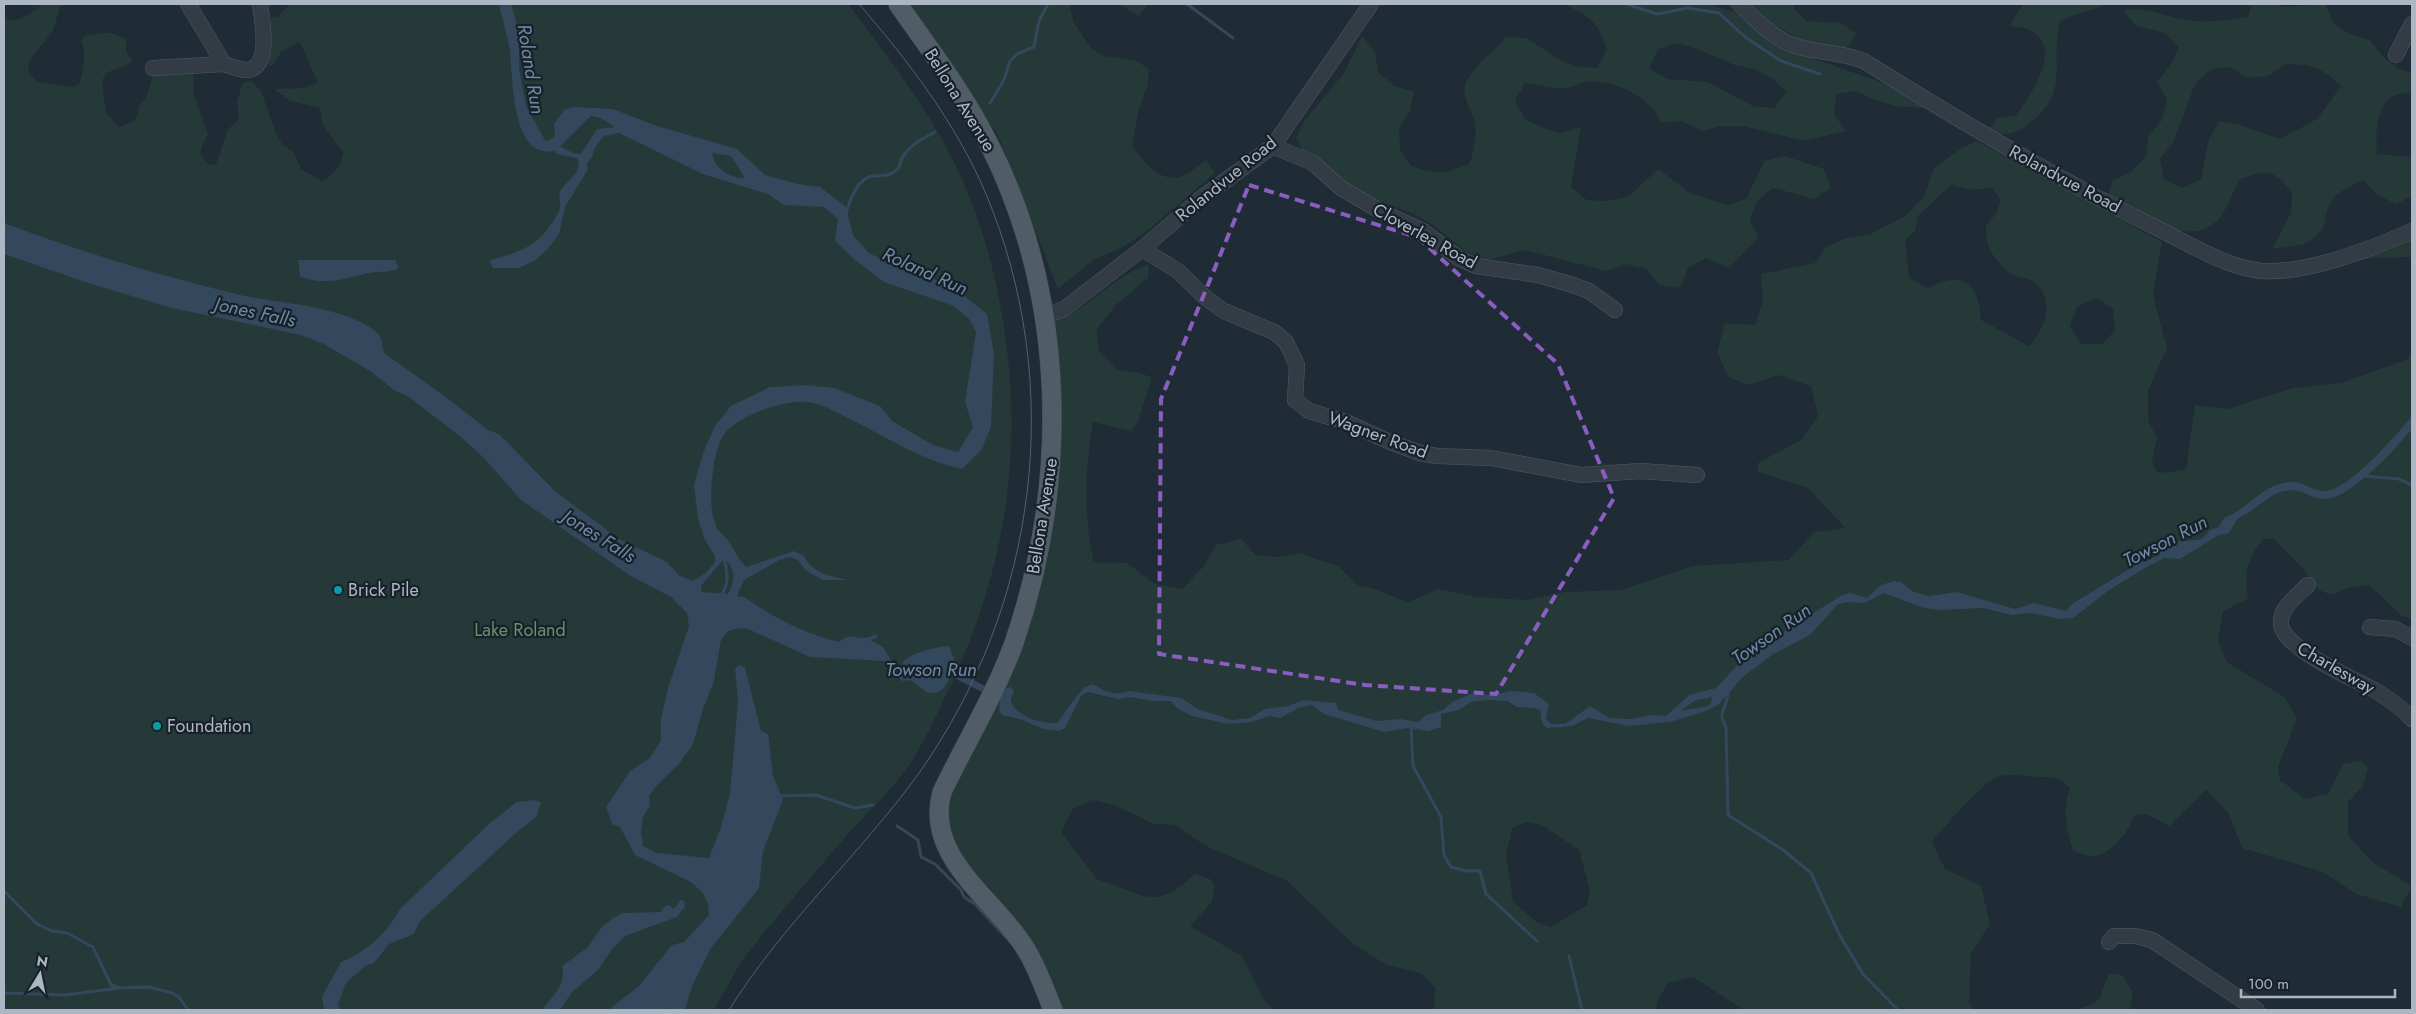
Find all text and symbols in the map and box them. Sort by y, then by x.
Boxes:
water label: Roland Run [511,22,551,116]
street label: Bellona Avenue [918,44,1002,156]
street label: Rolandvue Road [1170,130,1282,228]
street label: Rolandvue Road [2004,139,2126,219]
street label: Cloverlea Road [1368,197,1482,275]
water label: Roland Run [878,240,972,302]
water label: Jones Falls [208,289,298,334]
street label: Wagner Road [1325,405,1431,465]
street label: Bellona Avenue [1020,456,1064,576]
water label: Jones Falls [554,501,641,569]
water label: Towson Run [2118,508,2212,574]
place label: Brick Pile [348,577,419,603]
marker: Brick Pile [332,584,344,596]
water label: Towson Run [1726,597,1816,671]
park label: Lake Roland [474,617,566,643]
street label: Charlesway [2292,635,2380,701]
water label: Towson Run [885,656,977,683]
place label: Foundation [167,713,251,739]
marker: Foundation [151,720,163,732]
north arrow [15,949,65,999]
text: N [35,950,49,972]
scale bar [2241,966,2395,998]
text: 100 m [2248,973,2289,995]

